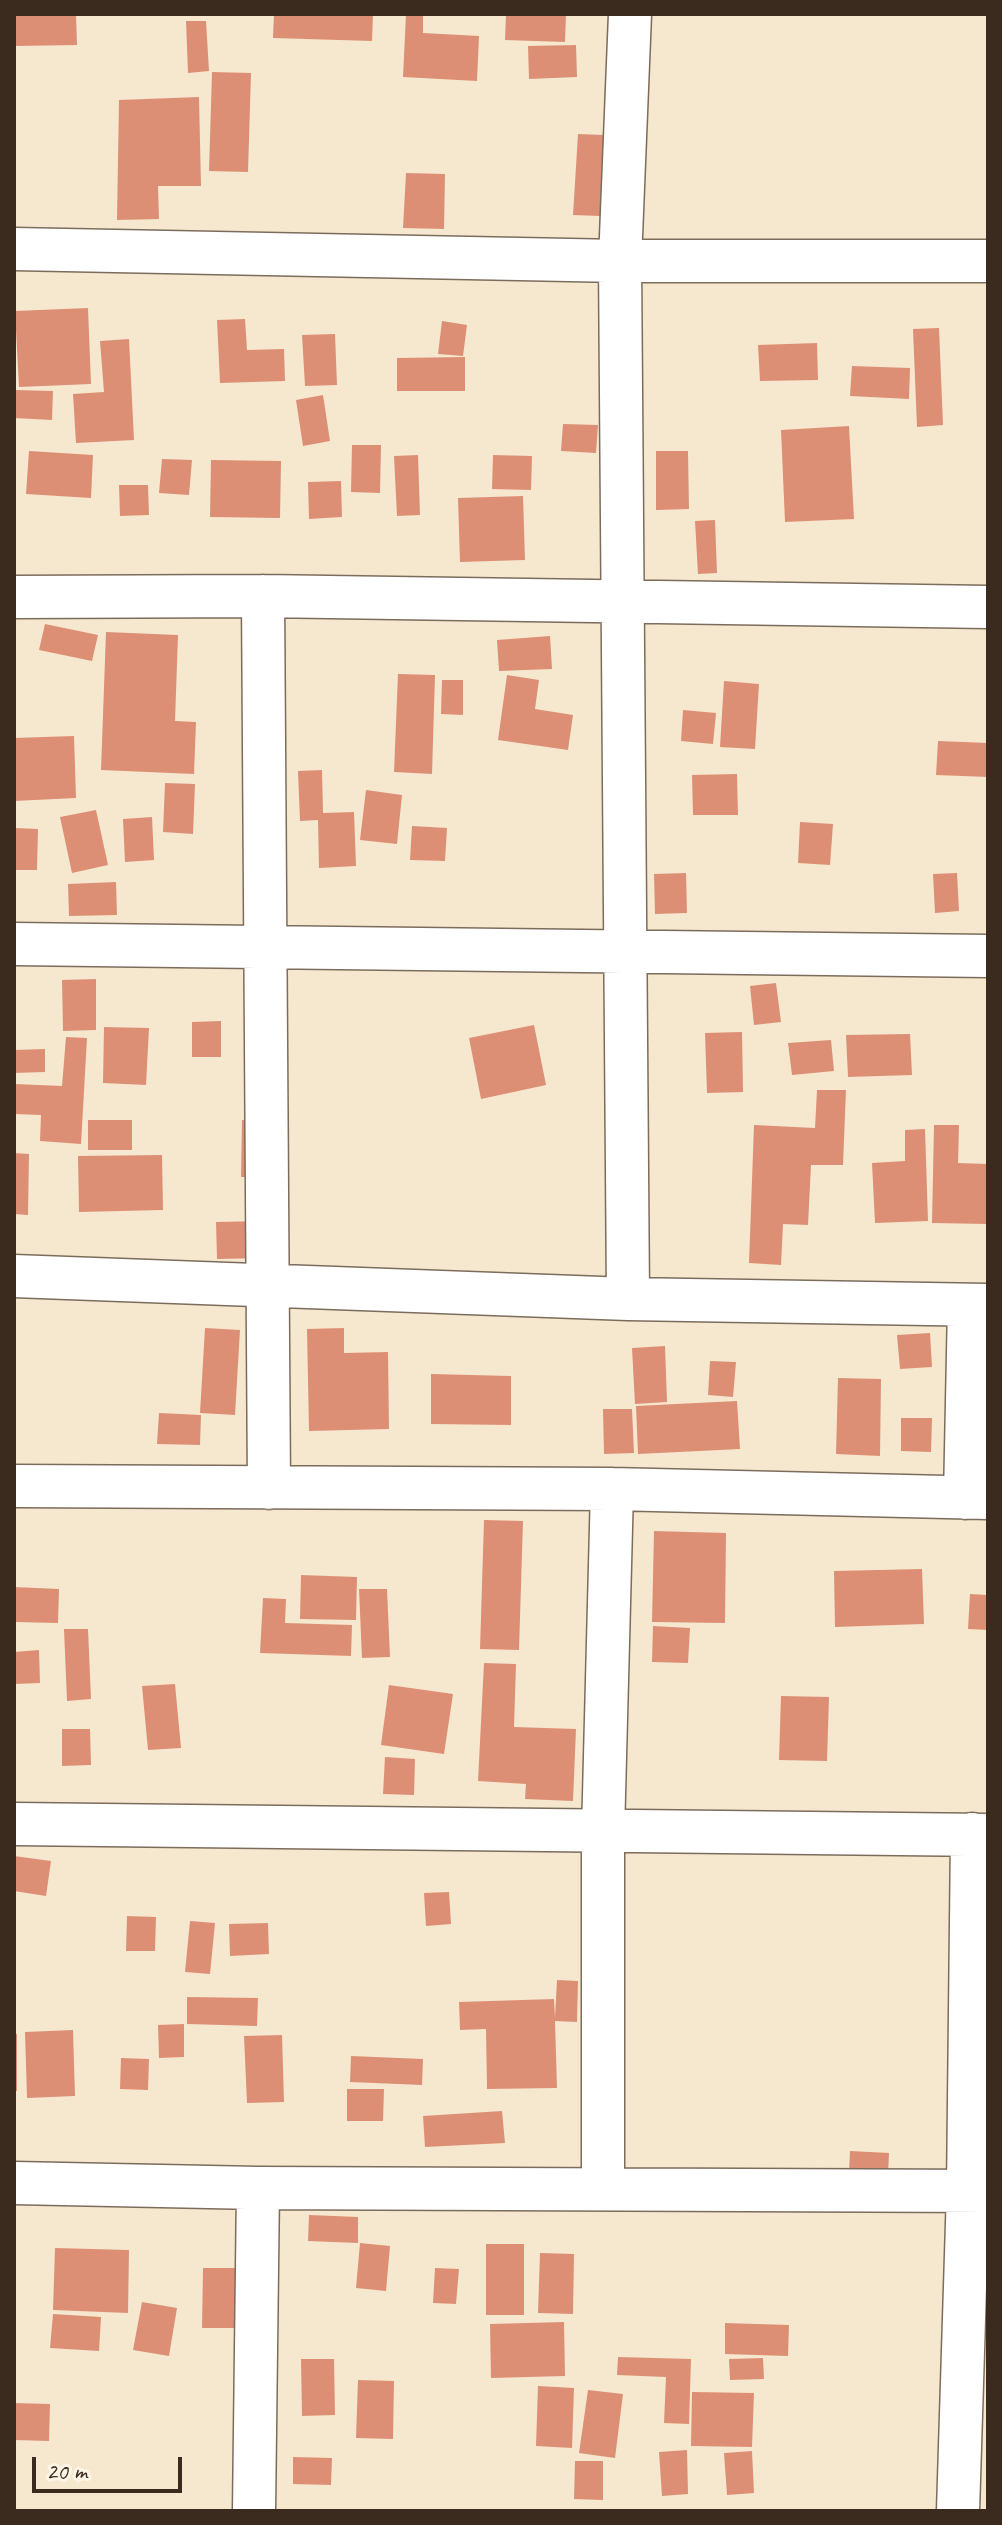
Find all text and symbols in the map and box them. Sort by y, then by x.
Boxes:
scale bar [36,2441,186,2491]
text: 20 m [46,2456,87,2486]

